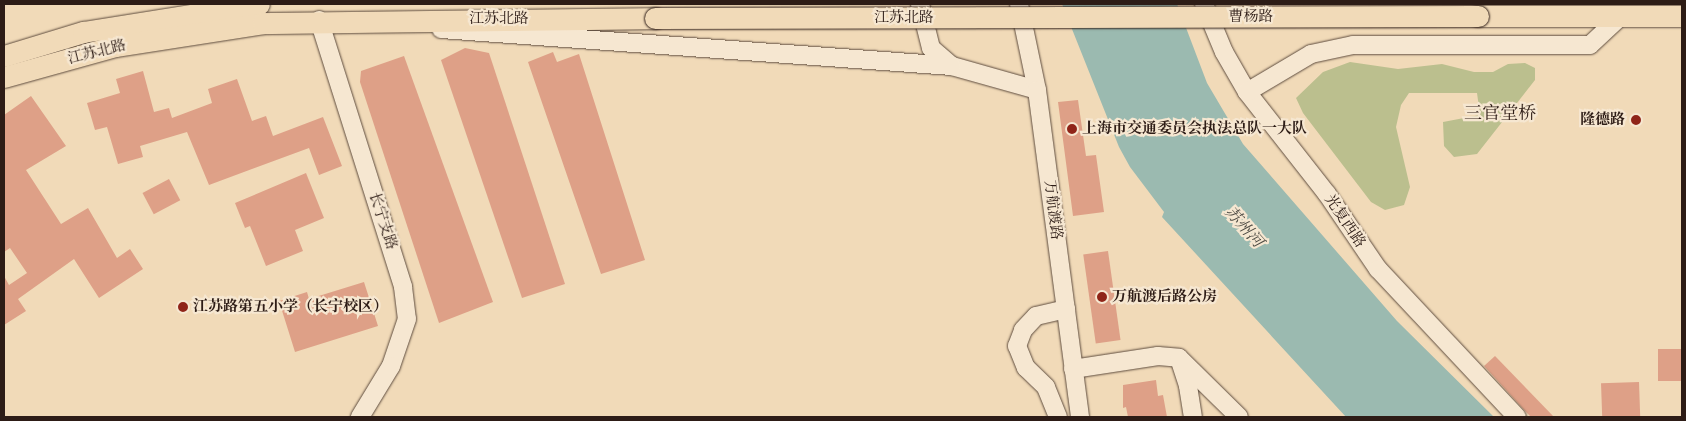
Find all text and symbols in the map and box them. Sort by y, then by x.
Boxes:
street label: 曹杨路 [1229,8,1273,26]
street label: 江苏北路 [874,9,934,27]
street label: 江苏北路 [469,10,529,28]
street label: 江苏北路 [66,36,128,68]
district label: 三官堂桥 [1464,103,1536,125]
place label: 隆德路 [1580,111,1625,129]
marker: 隆德路 [1629,113,1643,127]
place label: 上海市交通委员会执法总队一大队 [1082,120,1307,138]
marker: 上海市交通委员会执法总队一大队 [1066,123,1078,135]
street label: 万航渡路 [1040,179,1066,241]
street label: 长宁支路 [365,190,401,252]
street label: 光复西路 [1321,191,1369,251]
water label: 苏州河 [1221,203,1267,251]
place label: 万航渡后路公房 [1112,288,1217,306]
marker: 万航渡后路公房 [1096,291,1108,303]
place label: 江苏路第五小学（长宁校区） [193,298,388,316]
marker: 江苏路第五小学（长宁校区） [177,301,189,313]

